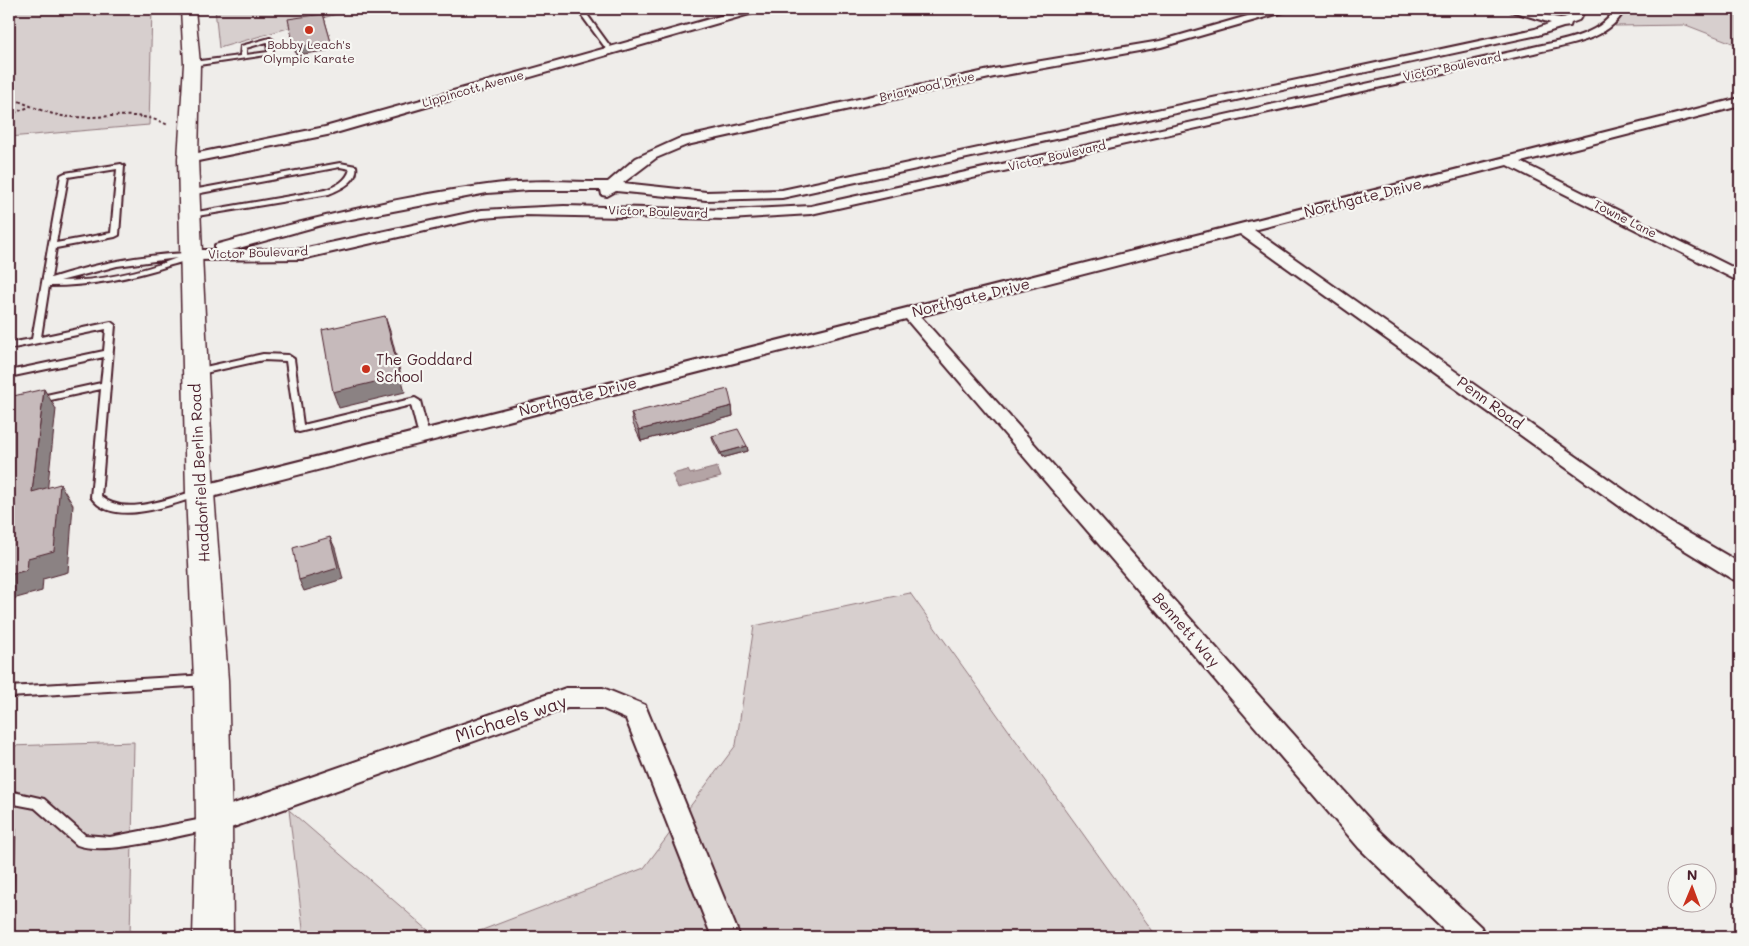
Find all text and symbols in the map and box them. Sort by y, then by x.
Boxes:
marker: Bobby Leach's Olympic Karate [303,24,315,36]
place label: Bobby Leach's Olympic Karate [263,36,355,66]
street label: Victor Boulevard [1401,48,1503,84]
street label: Lippincott Avenue [420,66,526,110]
street label: Briarwood Drive [878,67,976,105]
street label: Victor Boulevard [1006,136,1108,174]
street label: Northgate Drive [1302,173,1424,221]
street label: Towne Lane [1591,195,1660,241]
street label: Victor Boulevard [608,201,709,221]
street label: Victor Boulevard [208,242,308,262]
street label: Northgate Drive [910,273,1032,321]
place label: The Goddard School [376,349,472,386]
marker: The Goddard School [360,363,372,375]
street label: Penn Road [1453,371,1528,433]
street label: Northgate Drive [517,372,639,420]
street label: Haddonfield Berlin Road [184,383,214,563]
street label: Bennett Way [1149,588,1225,671]
street label: Michaels way [452,689,570,747]
north arrow [1666,864,1716,914]
text: N [1687,865,1698,884]

